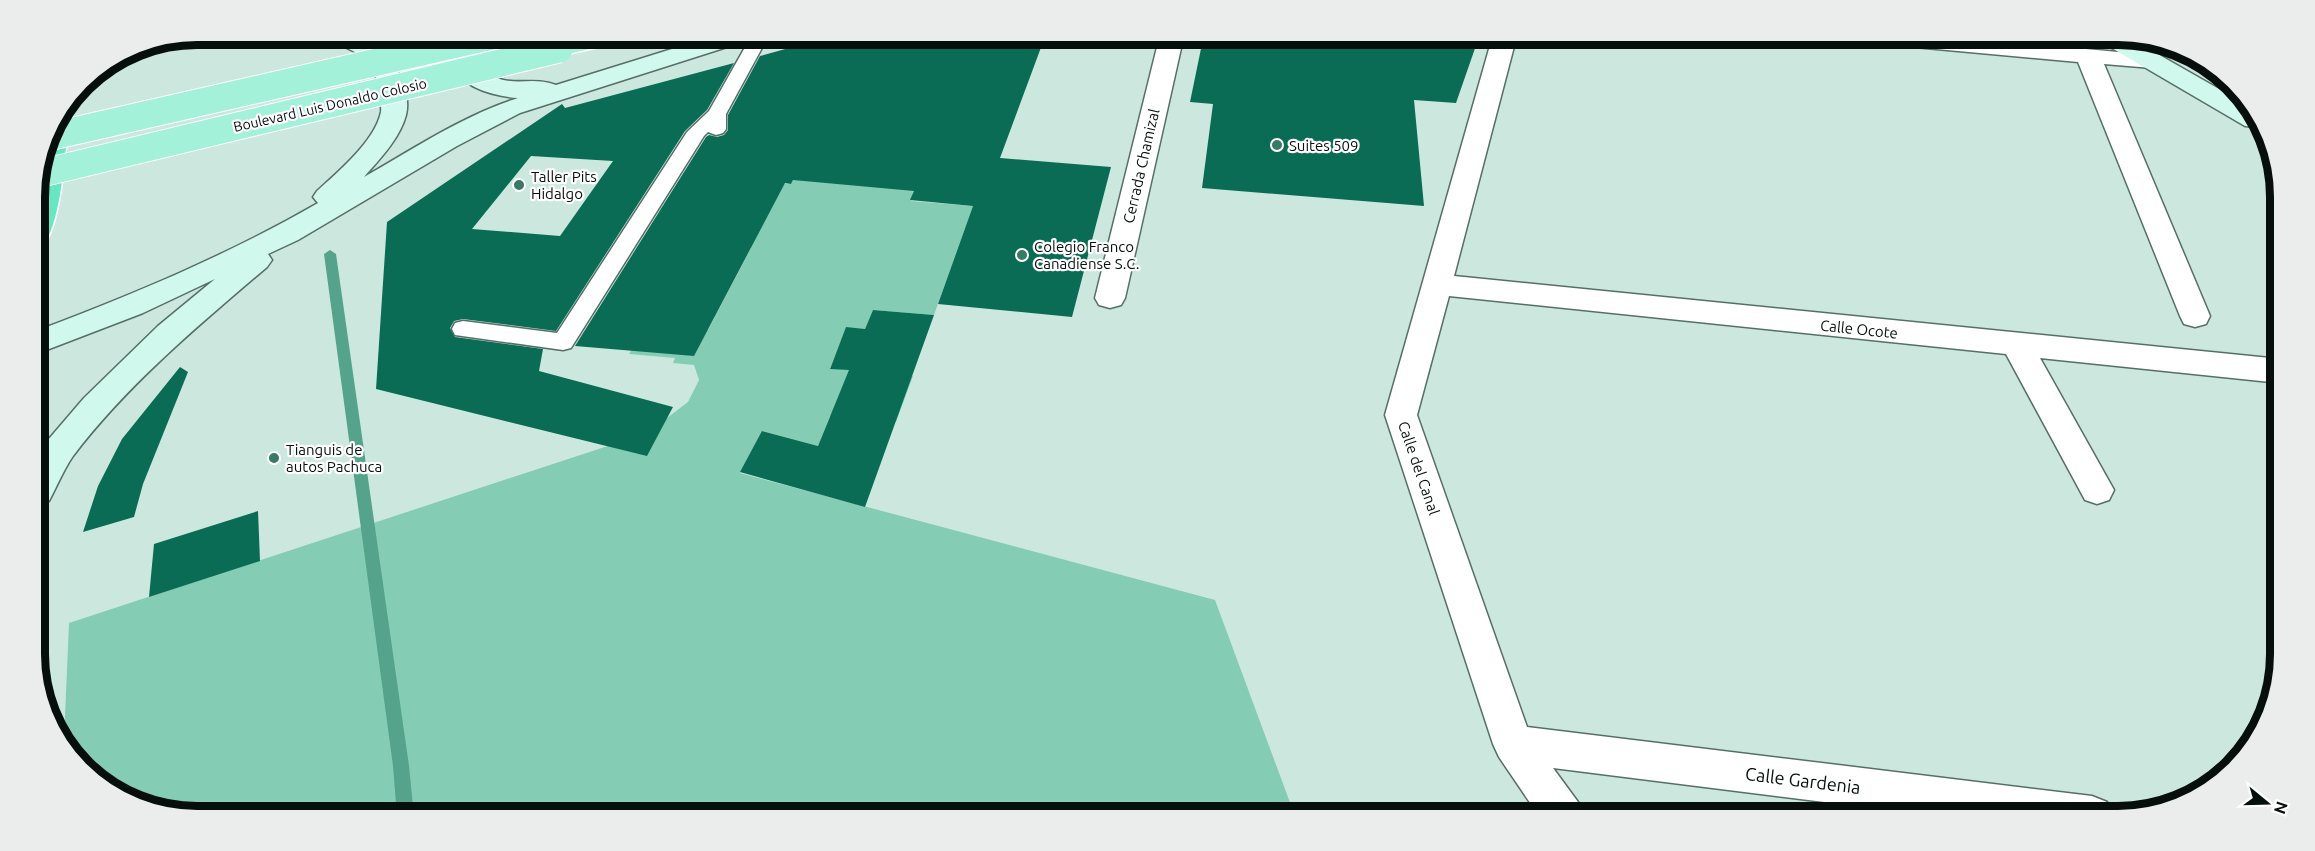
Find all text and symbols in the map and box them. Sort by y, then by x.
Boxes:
street label: Boulevard Luis Donaldo Colosio [232,75,428,135]
street label: Cerrada Chamizal [1120,107,1162,225]
place label: Suites 509 [1289,137,1359,154]
marker: Suites 509 [1270,138,1284,152]
place label: Taller Pits Hidalgo [531,168,597,202]
marker: Taller Pits Hidalgo [512,178,526,192]
place label: Colegio Franco Canadiense S.C. [1034,238,1139,272]
marker: Colegio Franco Canadiense S.C. [1015,248,1029,262]
street label: Calle Ocote [1819,316,1899,342]
street label: Calle del Canal [1395,419,1443,517]
place label: Tianguis de autos Pachuca [286,441,382,475]
marker: Tianguis de autos Pachuca [267,451,281,465]
street label: Calle Gardenia [1744,763,1862,797]
north arrow [2237,773,2297,833]
text: N [2271,799,2292,816]

